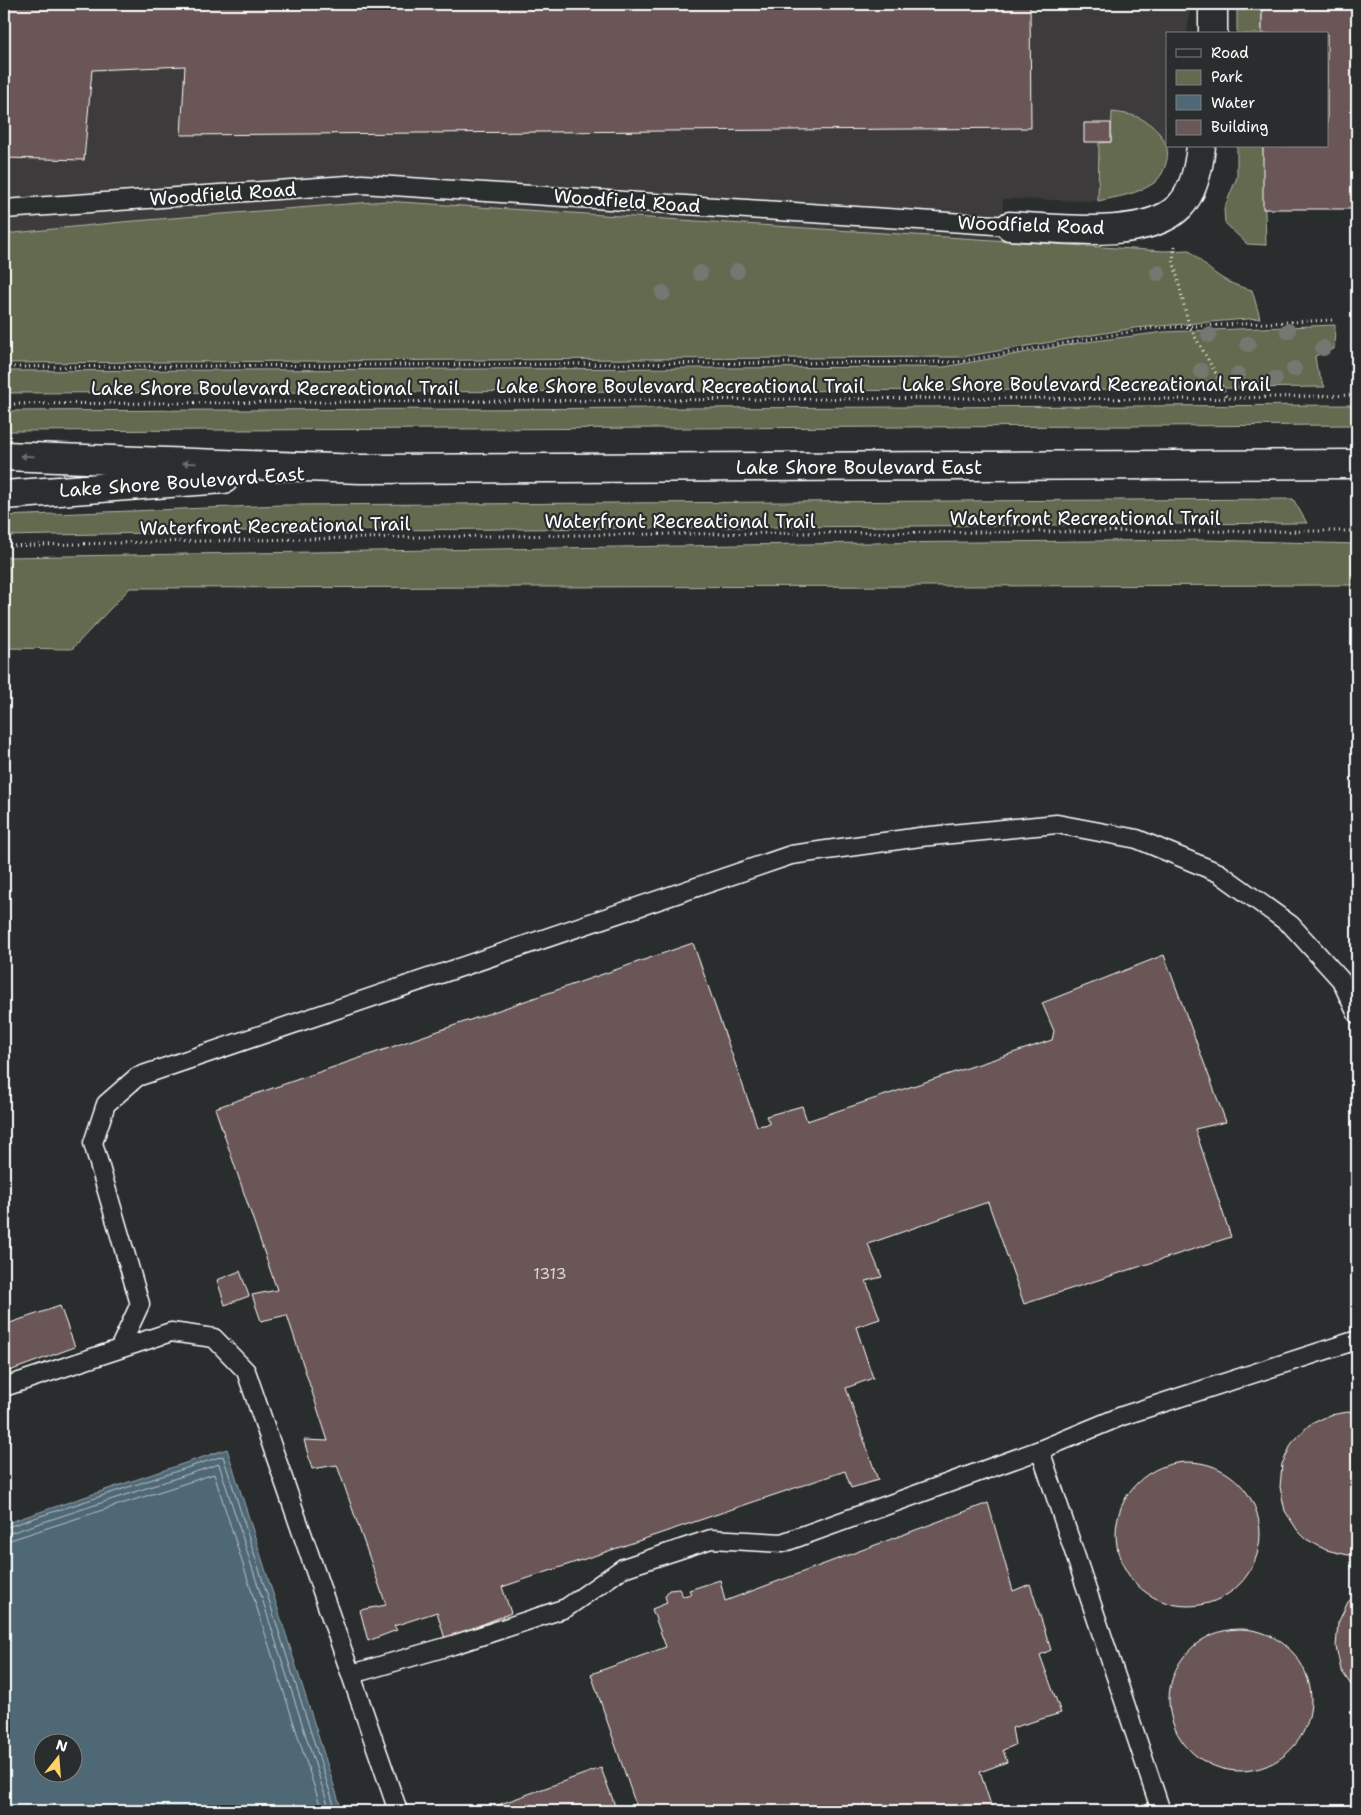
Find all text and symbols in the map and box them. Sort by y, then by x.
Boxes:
legend [1166,32,1328,148]
text: Road [1211,43,1249,63]
text: Park [1211,67,1243,87]
text: Water [1211,93,1255,113]
text: Building [1211,117,1268,137]
street label: Woodfield Road [149,176,297,212]
street label: Woodfield Road [553,183,701,219]
street label: Woodfield Road [957,210,1105,240]
street label: Lake Shore Boulevard Recreational Trail [902,372,1271,397]
street label: Lake Shore Boulevard Recreational Trail [496,374,865,399]
street label: Lake Shore Boulevard Recreational Trail [91,376,460,401]
one-way arrow [19,452,35,460]
street label: Lake Shore Boulevard East [736,455,982,480]
one-way arrow [181,458,197,466]
street label: Lake Shore Boulevard East [58,461,306,503]
street label: Waterfront Recreational Trail [950,506,1221,531]
street label: Waterfront Recreational Trail [545,509,816,534]
street label: Waterfront Recreational Trail [139,511,411,541]
house number: 1313 [533,1263,567,1284]
north arrow [32,1732,82,1782]
text: N [54,1735,70,1756]

